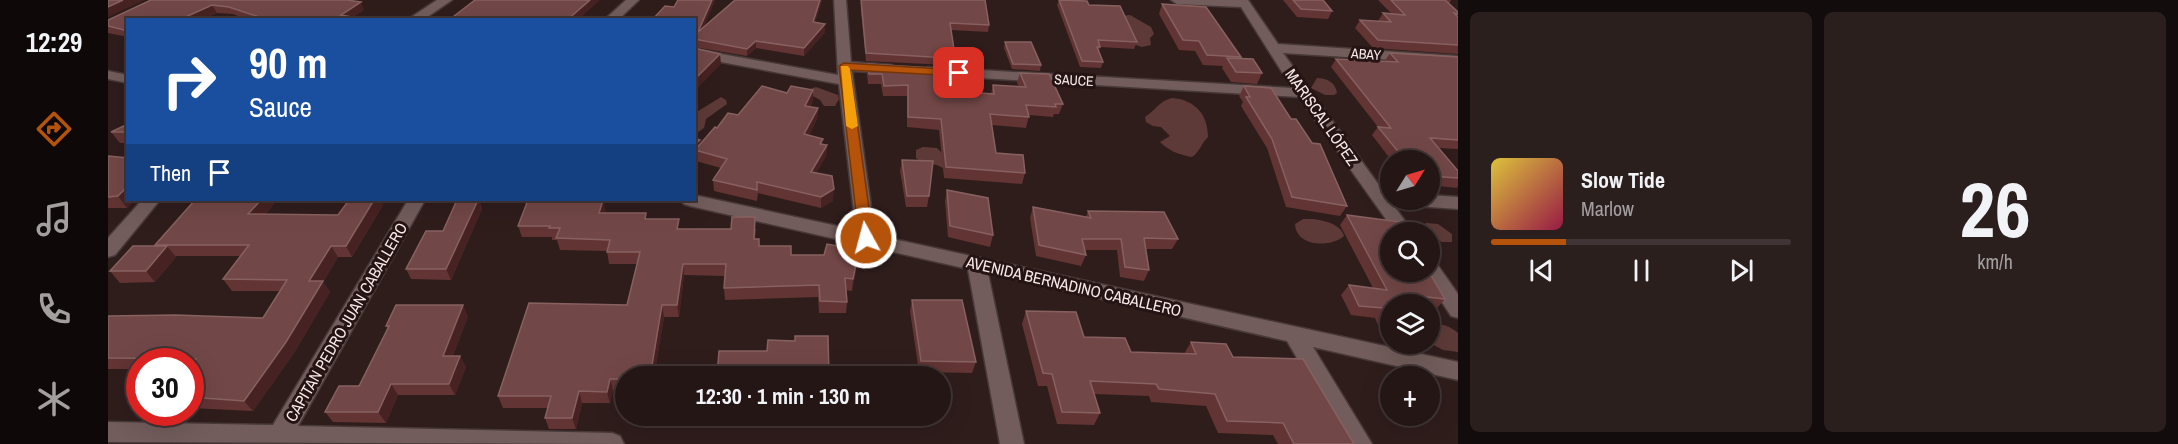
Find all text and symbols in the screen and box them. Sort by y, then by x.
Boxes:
text: 12:29 [26,24,82,60]
text: 90 m [249,35,328,91]
icon: right [150,42,228,120]
street label: ABAY [1350,44,1382,64]
pin [933,47,984,98]
icon: arrive [942,56,975,89]
street label: MARISCAL LÓPEZ [1281,64,1363,170]
street label: SAUCE [1054,70,1094,90]
text: Sauce [249,89,312,125]
icon: directions [33,108,75,150]
north arrow [1380,150,1440,210]
map controls [1380,150,1440,426]
icon: arrive [203,156,236,189]
text: 26 [1959,156,2031,261]
text: Then [150,158,191,188]
text: Slow Tide [1581,165,1665,195]
text: Marlow [1581,195,1634,222]
icon: music [33,198,75,240]
position arrow [834,206,898,270]
street label: CAPITAN PEDRO JUAN CABALLERO [280,218,412,426]
button: search [1380,222,1440,282]
text: km/h [1977,248,2013,275]
street label: AVENIDA BERNADINO CABALLERO [963,250,1184,321]
icon: previous [1525,254,1558,287]
icon: pause [1625,254,1658,287]
icon: next [1725,254,1758,287]
icon: phone [33,288,75,330]
button: layers [1380,294,1440,354]
speed limit sign: 30 [126,348,204,426]
button: + [1380,366,1440,426]
icon: climate [33,378,75,420]
text: 12:30 · 1 min · 130 m [696,381,870,411]

